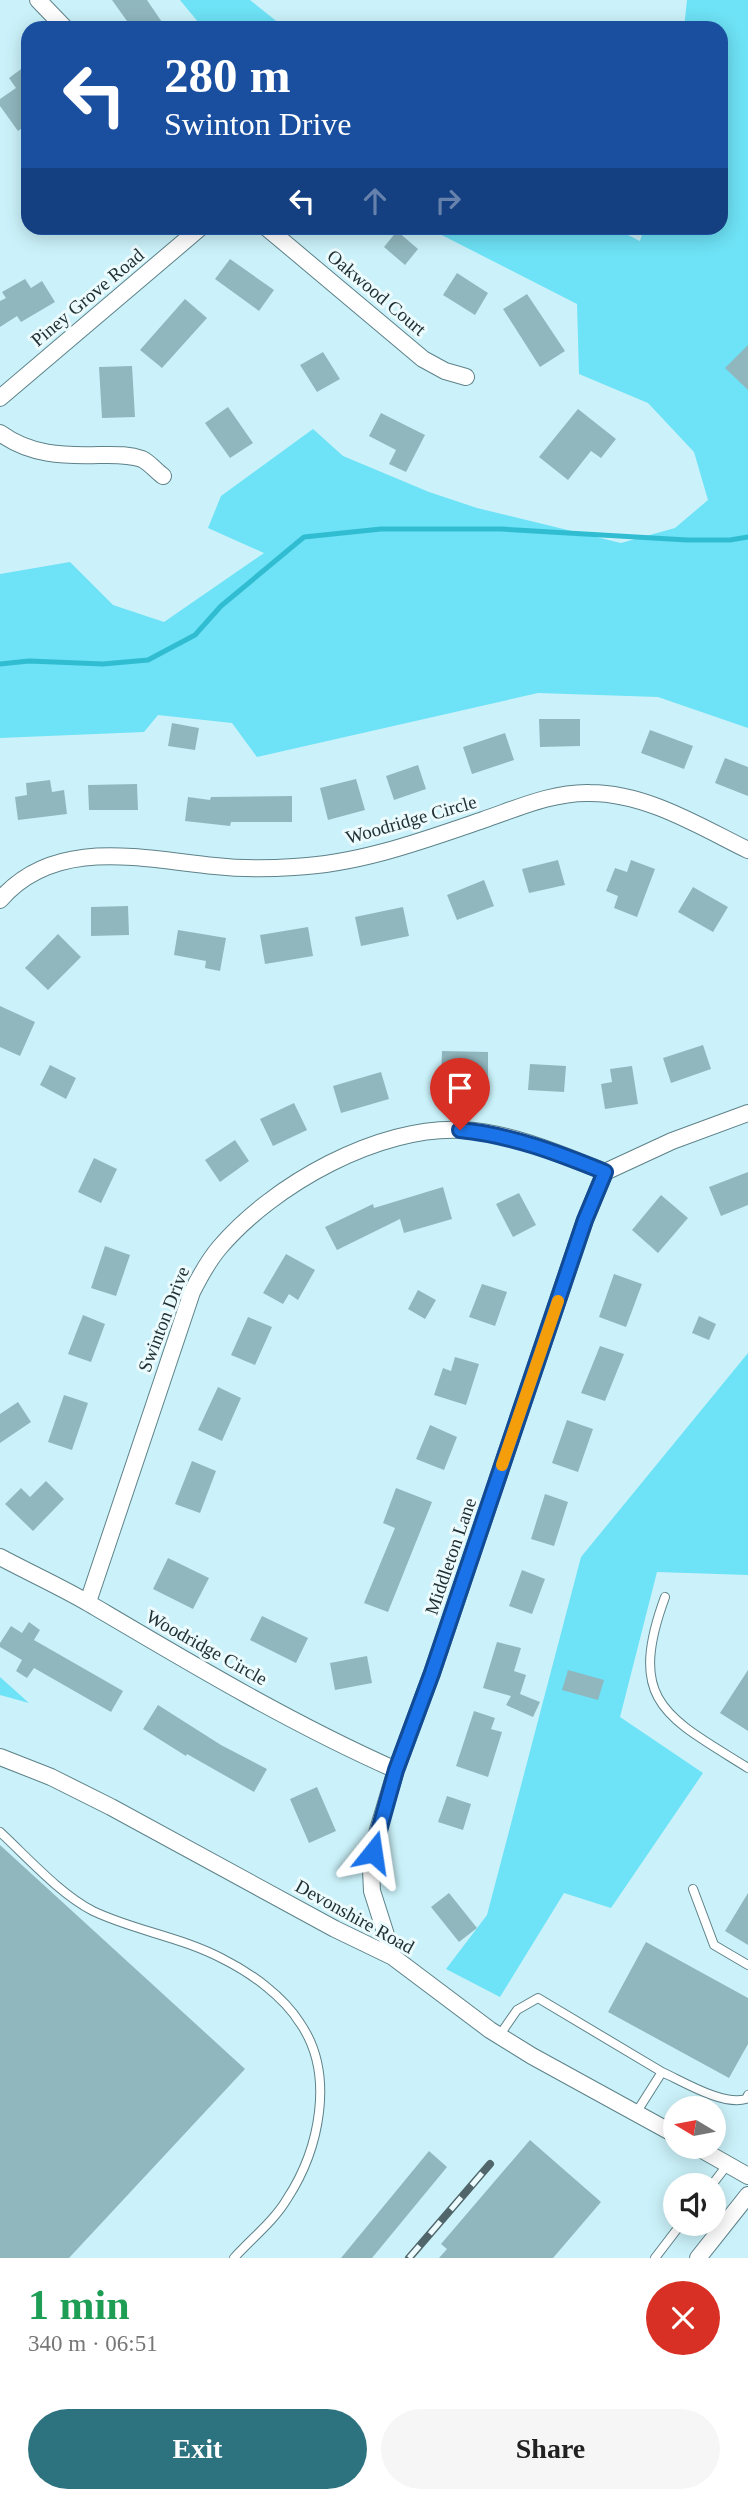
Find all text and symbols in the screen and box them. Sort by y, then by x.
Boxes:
text: 280 m [164,48,291,103]
icon: left [49,49,140,140]
text: Swinton Drive [164,106,352,142]
icon: left [283,182,321,220]
icon: ahead [356,182,394,220]
icon: right [429,182,467,220]
street label: Piney Grove Road [27,244,148,351]
street label: Oakwood Court [323,245,431,340]
street label: Woodridge Circle [343,791,479,848]
pin [430,1058,490,1130]
icon: arrive [441,1069,479,1107]
street label: Swinton Drive [134,1263,193,1375]
street label: Middleton Lane [421,1495,480,1617]
street label: Woodridge Circle [143,1605,271,1689]
position arrow [336,1815,410,1889]
street label: Devonshire Road [292,1875,418,1958]
north arrow [663,2096,726,2160]
map controls [663,2096,726,2236]
button: sound [663,2173,726,2236]
button: close [646,2281,720,2355]
text: 1 min [28,2282,130,2328]
text: 340 m · 06:51 [28,2331,158,2356]
button: Exit [28,2409,367,2489]
button: Share [381,2409,720,2489]

